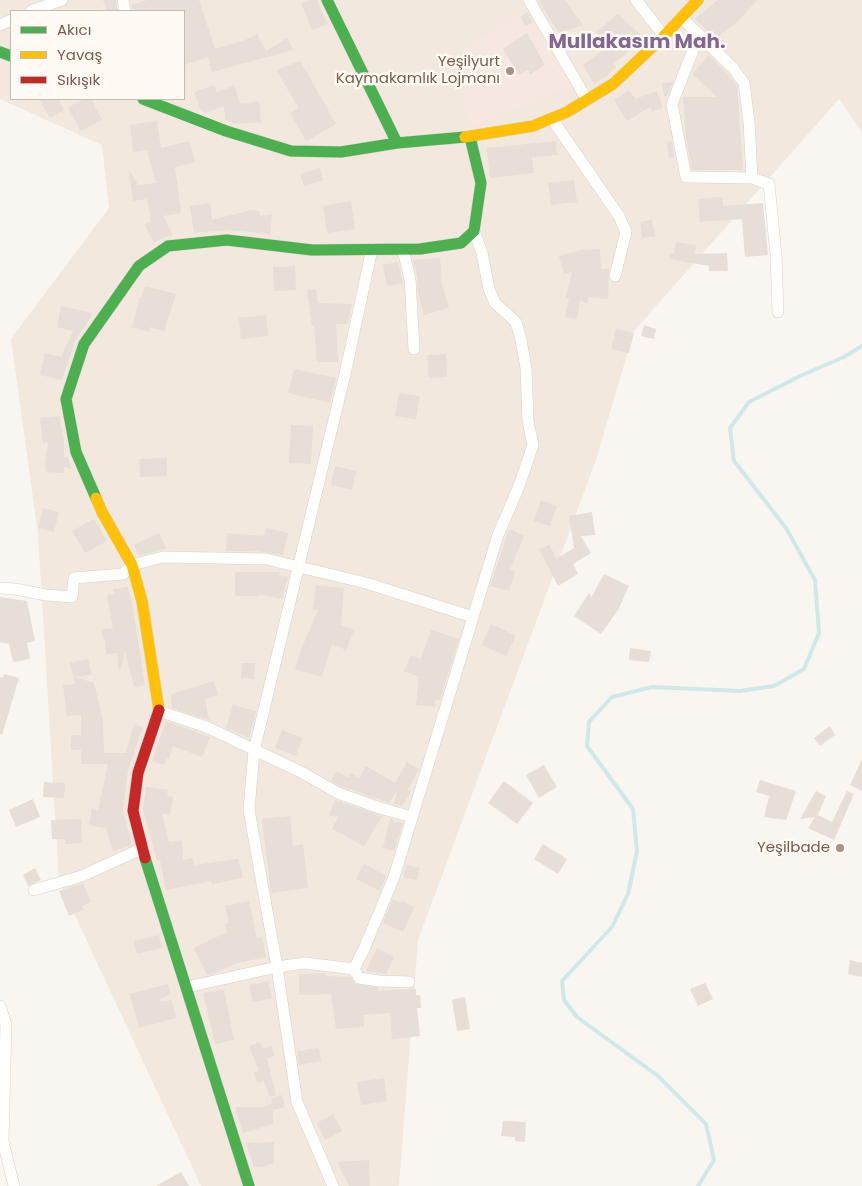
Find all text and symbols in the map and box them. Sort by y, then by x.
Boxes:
legend [10,10,185,100]
text: Akıcı [57,19,91,40]
district label: Mullakasım Mah. [548,31,726,55]
text: Yavaş [57,44,102,65]
place label: Yeşilyurt Kaymakamlık Lojmanı [336,53,500,88]
marker: Yeşilyurt Kaymakamlık Lojmanı [504,65,516,77]
text: Sıkışık [57,69,100,90]
place label: Yeşilbade [757,839,830,857]
marker: Yeşilbade [834,842,846,854]

